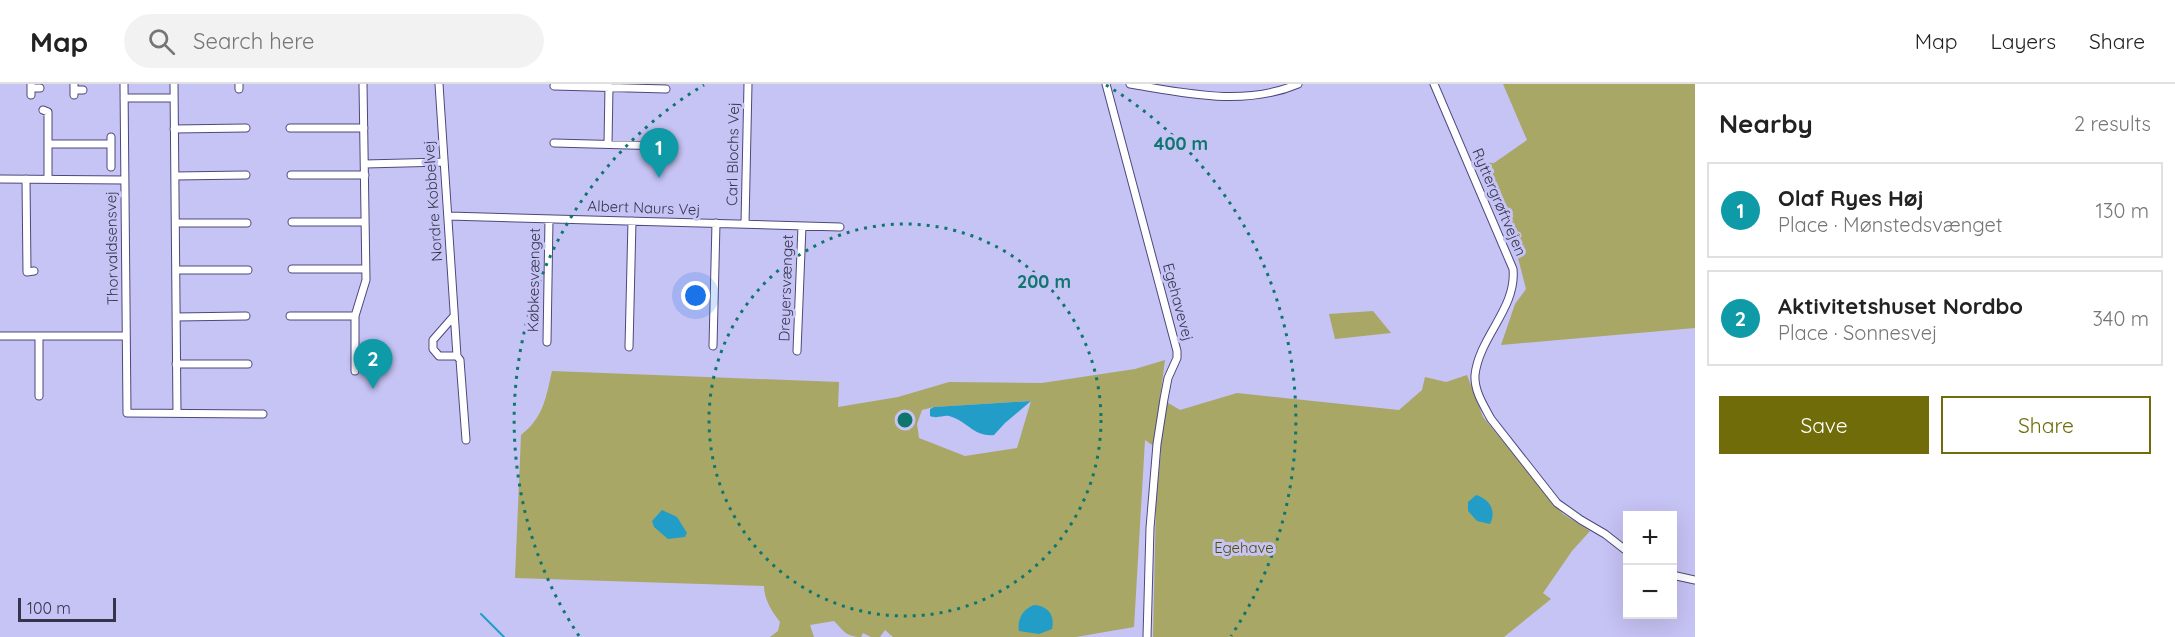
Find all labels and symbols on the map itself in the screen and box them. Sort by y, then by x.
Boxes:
street label: Carl Blochs Vej [722,102,743,206]
pin: 1 [640,128,678,178]
text: 400 m [1154,132,1208,155]
street label: Nordre Kobbelvej [419,140,446,262]
street label: Ryttergrøftvejen [1468,145,1531,258]
street label: Thorvaldsensvej [101,191,122,305]
street label: Albert Naurs Vej [587,196,701,219]
street label: Købkesvænget [523,228,544,332]
street label: Dreyersvænget [774,234,797,342]
street label: Egehavevej [1159,261,1198,343]
text: 200 m [1017,270,1071,293]
your location [681,281,710,310]
pin: 2 [354,340,392,389]
centre of rings [895,410,915,430]
park label: Egehave [1214,538,1274,557]
scale bar [18,595,116,622]

